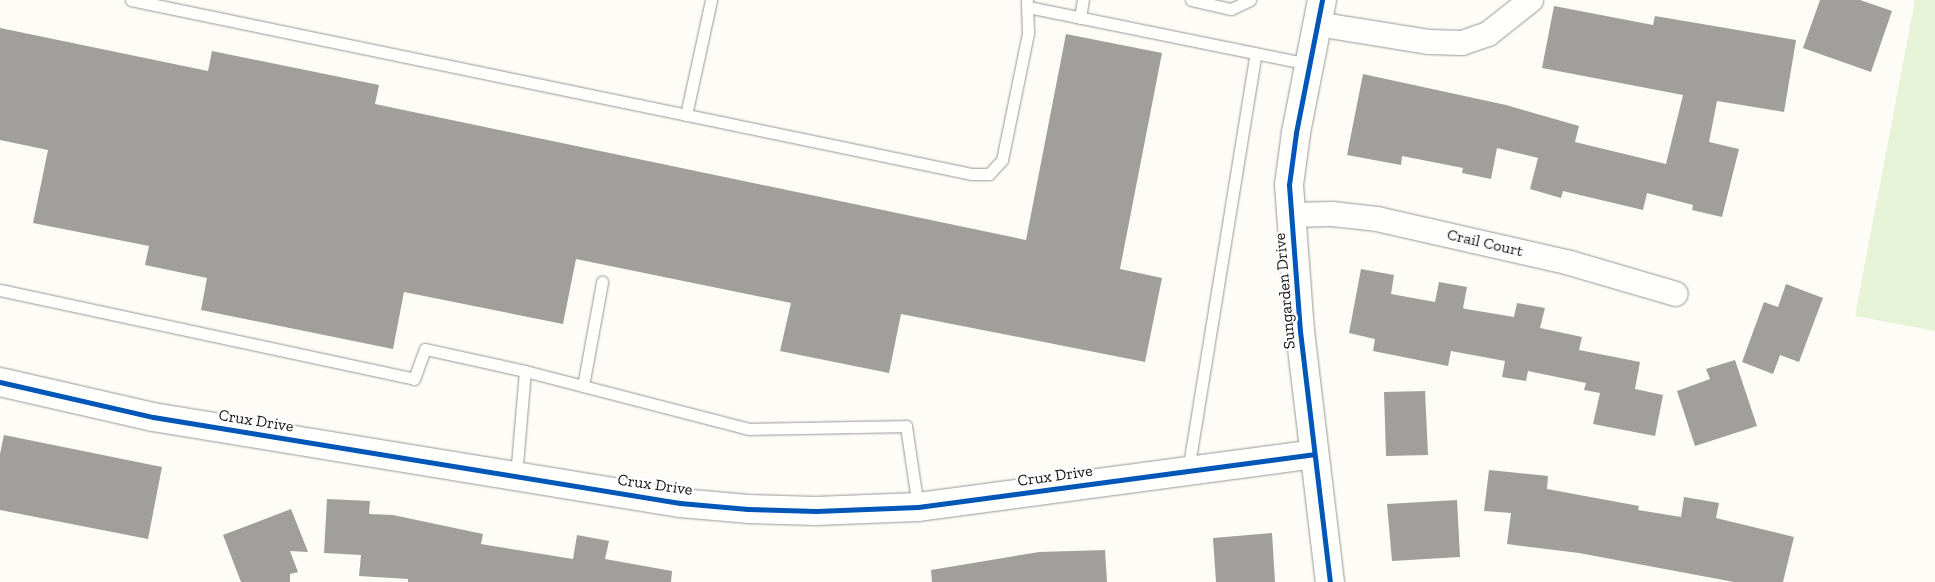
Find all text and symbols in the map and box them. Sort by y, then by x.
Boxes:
street label: Crail Court [1445,225,1525,261]
street label: Sungarden Drive [1270,232,1300,350]
street label: Crux Drive [217,406,295,436]
street label: Crux Drive [1016,461,1094,491]
street label: Crux Drive [616,470,694,500]

